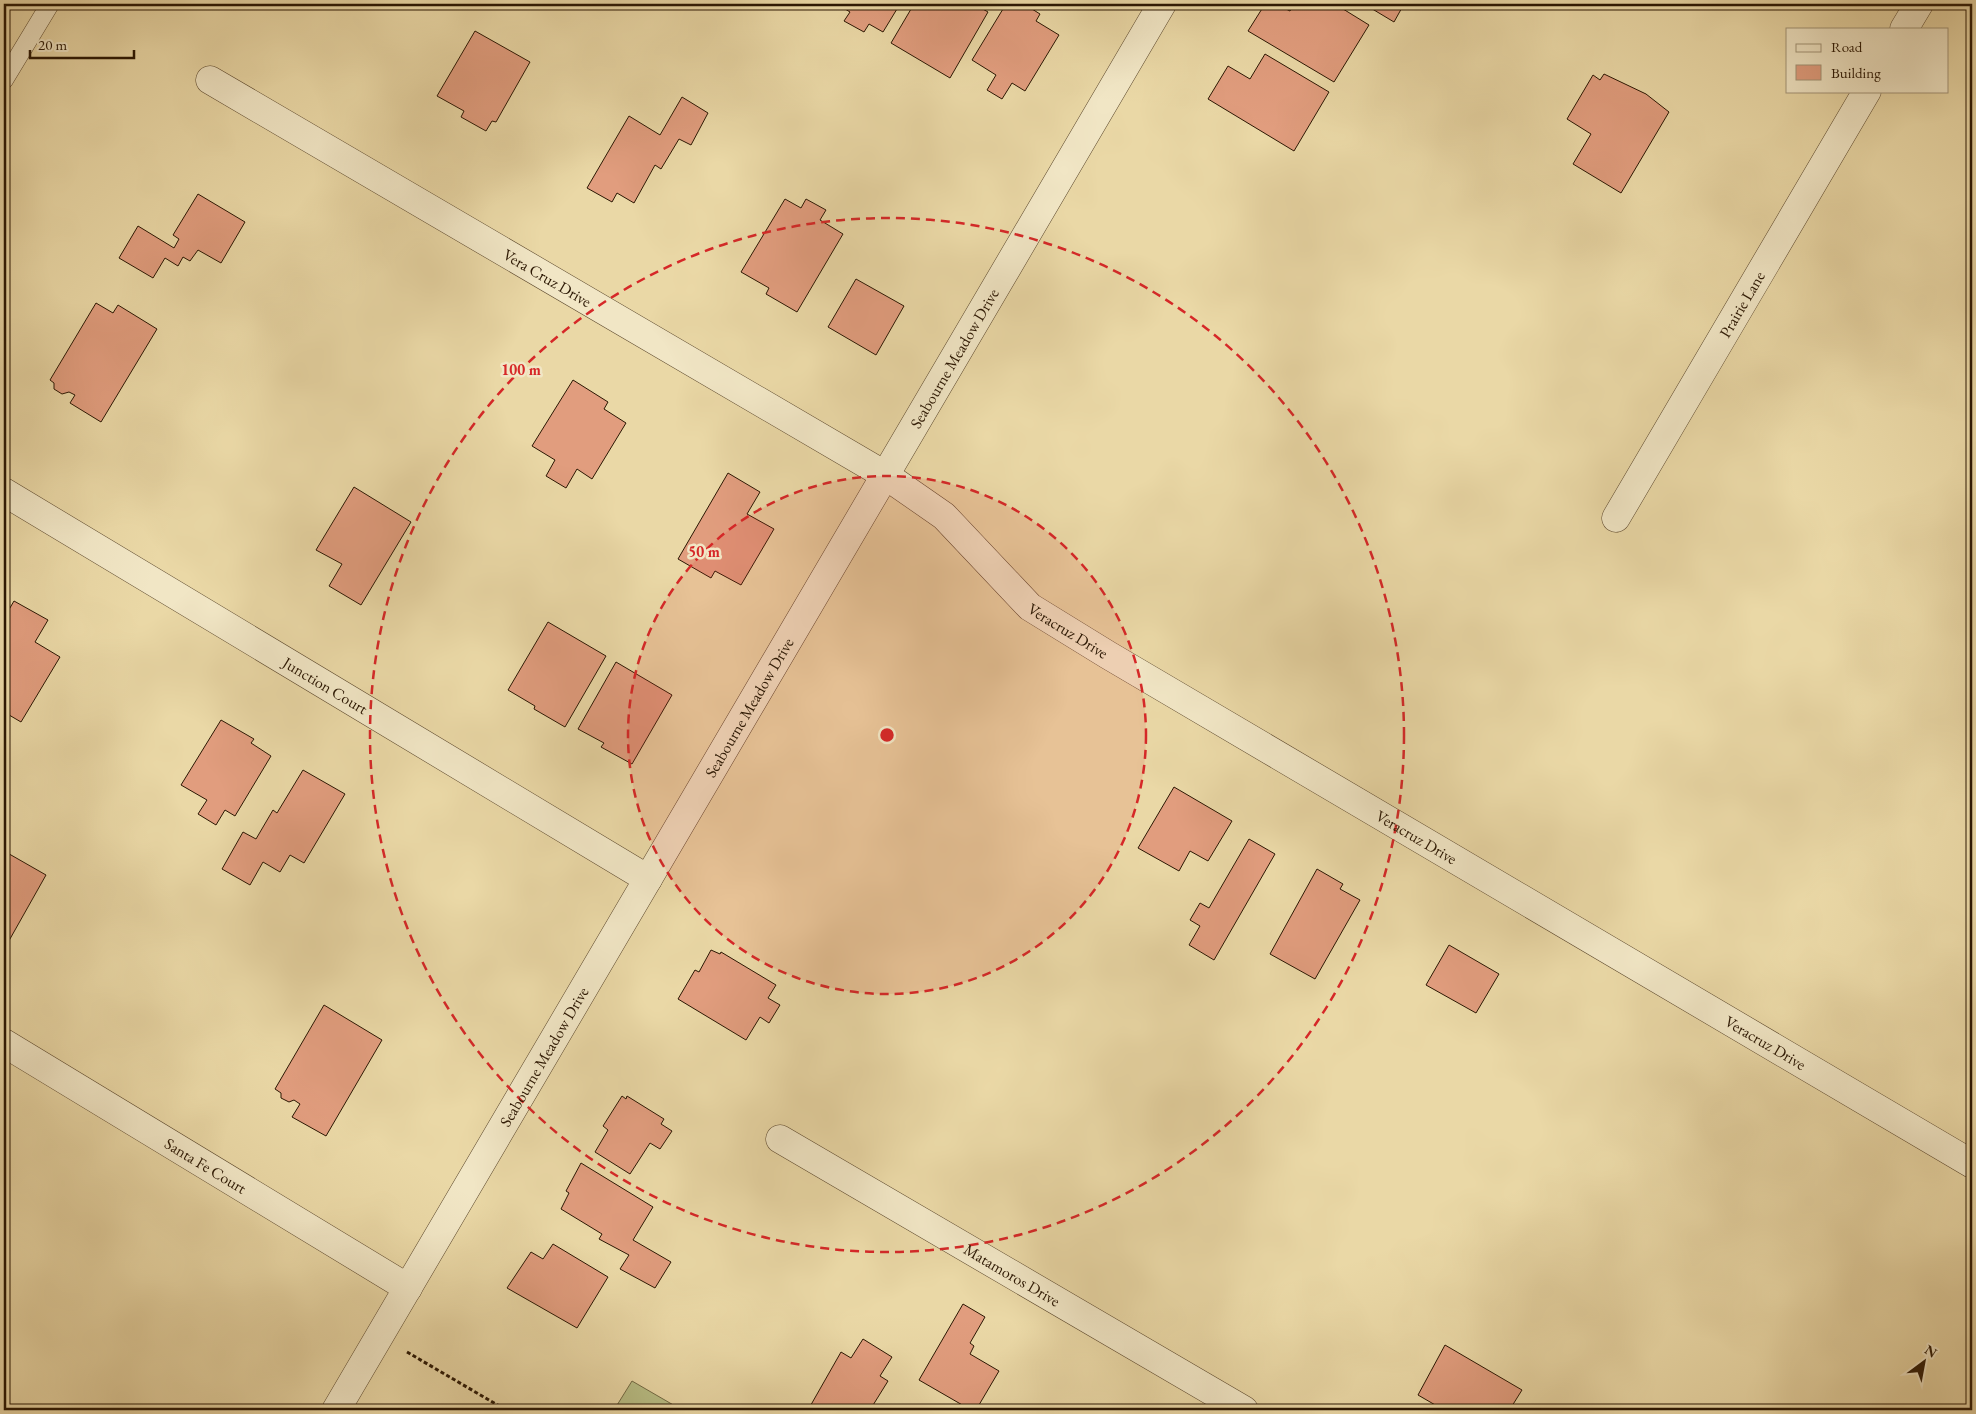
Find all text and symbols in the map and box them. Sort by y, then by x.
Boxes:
scale bar [30,28,134,60]
legend [1786,28,1948,92]
text: 20 m [38,35,67,54]
text: Road [1831,37,1863,56]
text: Building [1831,63,1881,82]
street label: Vera Cruz Drive [499,244,595,312]
street label: Prairie Lane [1714,267,1770,342]
street label: Seabourne Meadow Drive [905,285,1004,432]
text: 100 m [501,360,541,379]
text: 50 m [688,542,720,561]
street label: Veracruz Drive [1024,598,1112,664]
street label: Seabourne Meadow Drive [700,634,799,781]
street label: Junction Court [277,651,372,719]
centre of rings [878,726,896,744]
street label: Veracruz Drive [1372,805,1461,869]
street label: Seabourne Meadow Drive [495,983,593,1131]
street label: Veracruz Drive [1721,1011,1810,1075]
street label: Santa Fe Court [161,1133,250,1199]
street label: Matamoros Drive [960,1239,1064,1311]
north arrow [1898,1336,1948,1386]
text: N [1921,1340,1941,1362]

